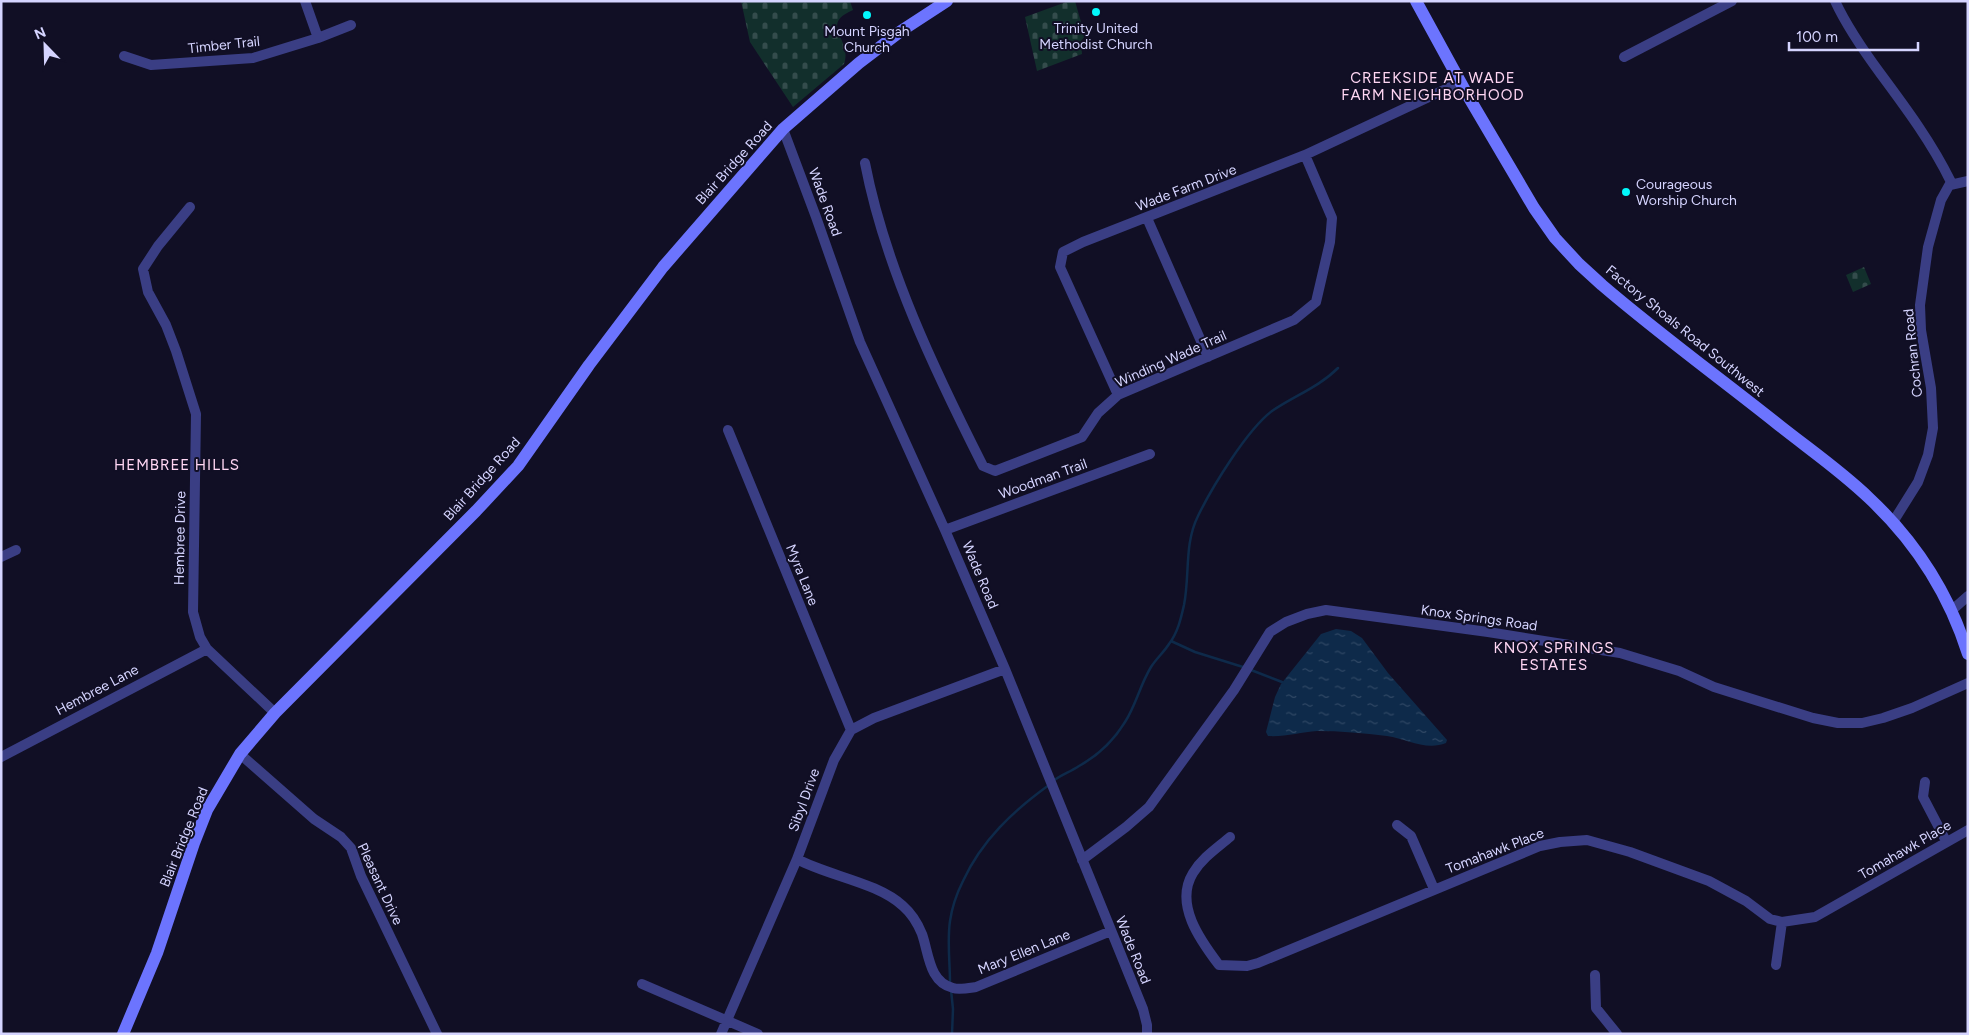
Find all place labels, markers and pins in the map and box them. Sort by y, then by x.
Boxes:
marker: Trinity United Methodist Church [1090,6,1102,18]
marker: Mount Pisgah Church [861,9,873,21]
place label: Trinity United Methodist Church [1039,20,1153,53]
place label: Mount Pisgah Church [824,23,910,56]
place label: Courageous Worship Church [1636,176,1737,209]
marker: Courageous Worship Church [1620,186,1632,198]

